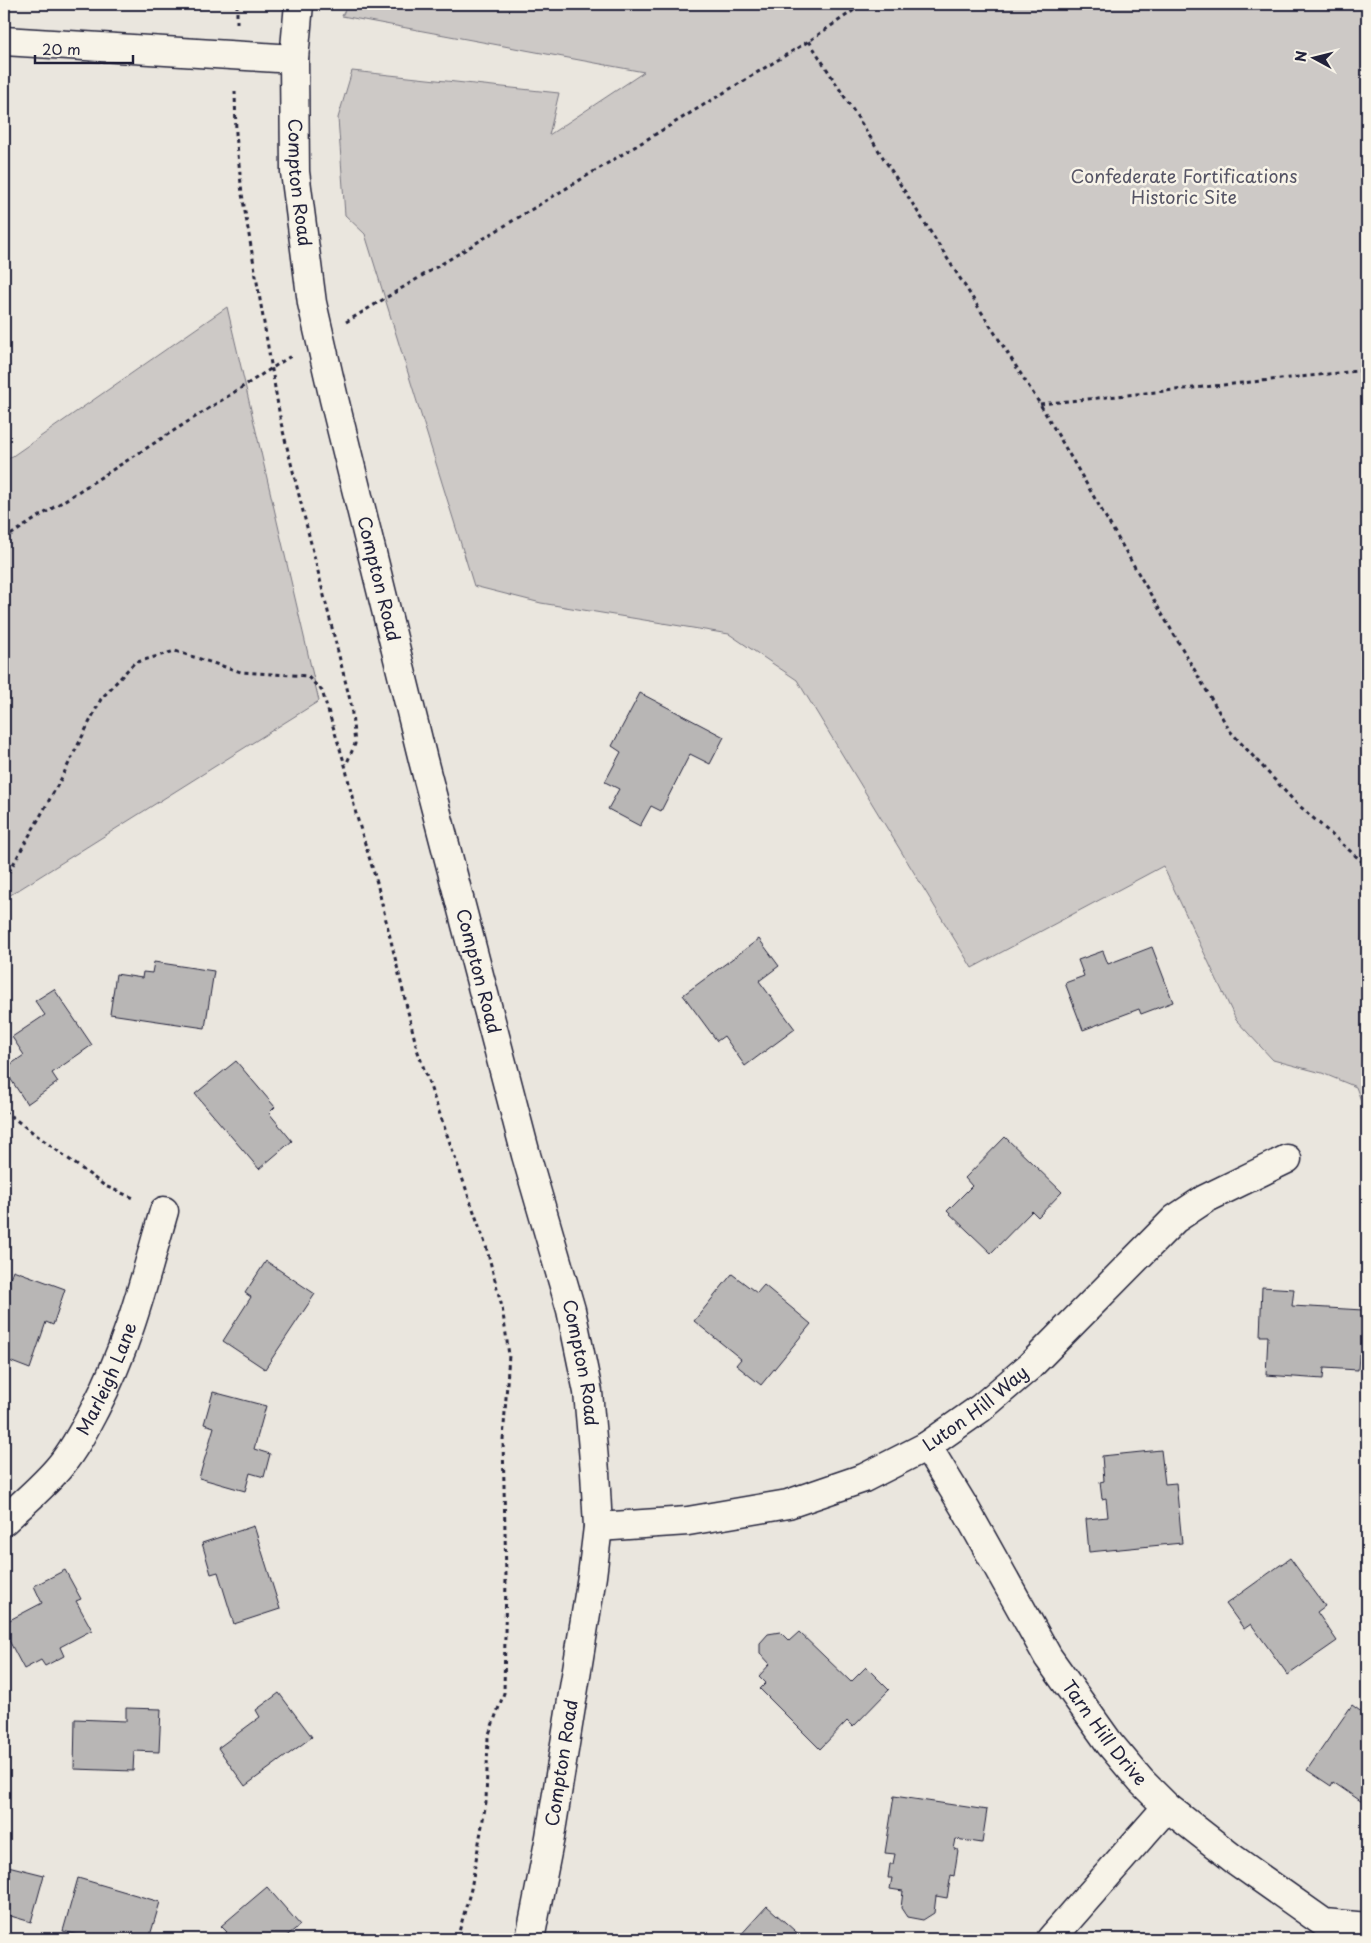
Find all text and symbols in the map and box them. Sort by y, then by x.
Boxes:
scale bar [35,32,132,64]
north arrow [1288,32,1338,82]
text: 20 m [42,37,81,60]
text: N [1290,50,1312,63]
street label: Compton Road [283,118,320,248]
park label: Confederate Fortifications Historic Site [1071,162,1297,210]
street label: Compton Road [351,513,408,644]
street label: Compton Road [450,905,509,1036]
street label: Compton Road [557,1296,606,1427]
street label: Marleigh Lane [69,1318,142,1440]
street label: Luton Hill Way [917,1358,1034,1457]
street label: Tarn Hill Drive [1056,1674,1154,1791]
street label: Compton Road [537,1697,584,1828]

